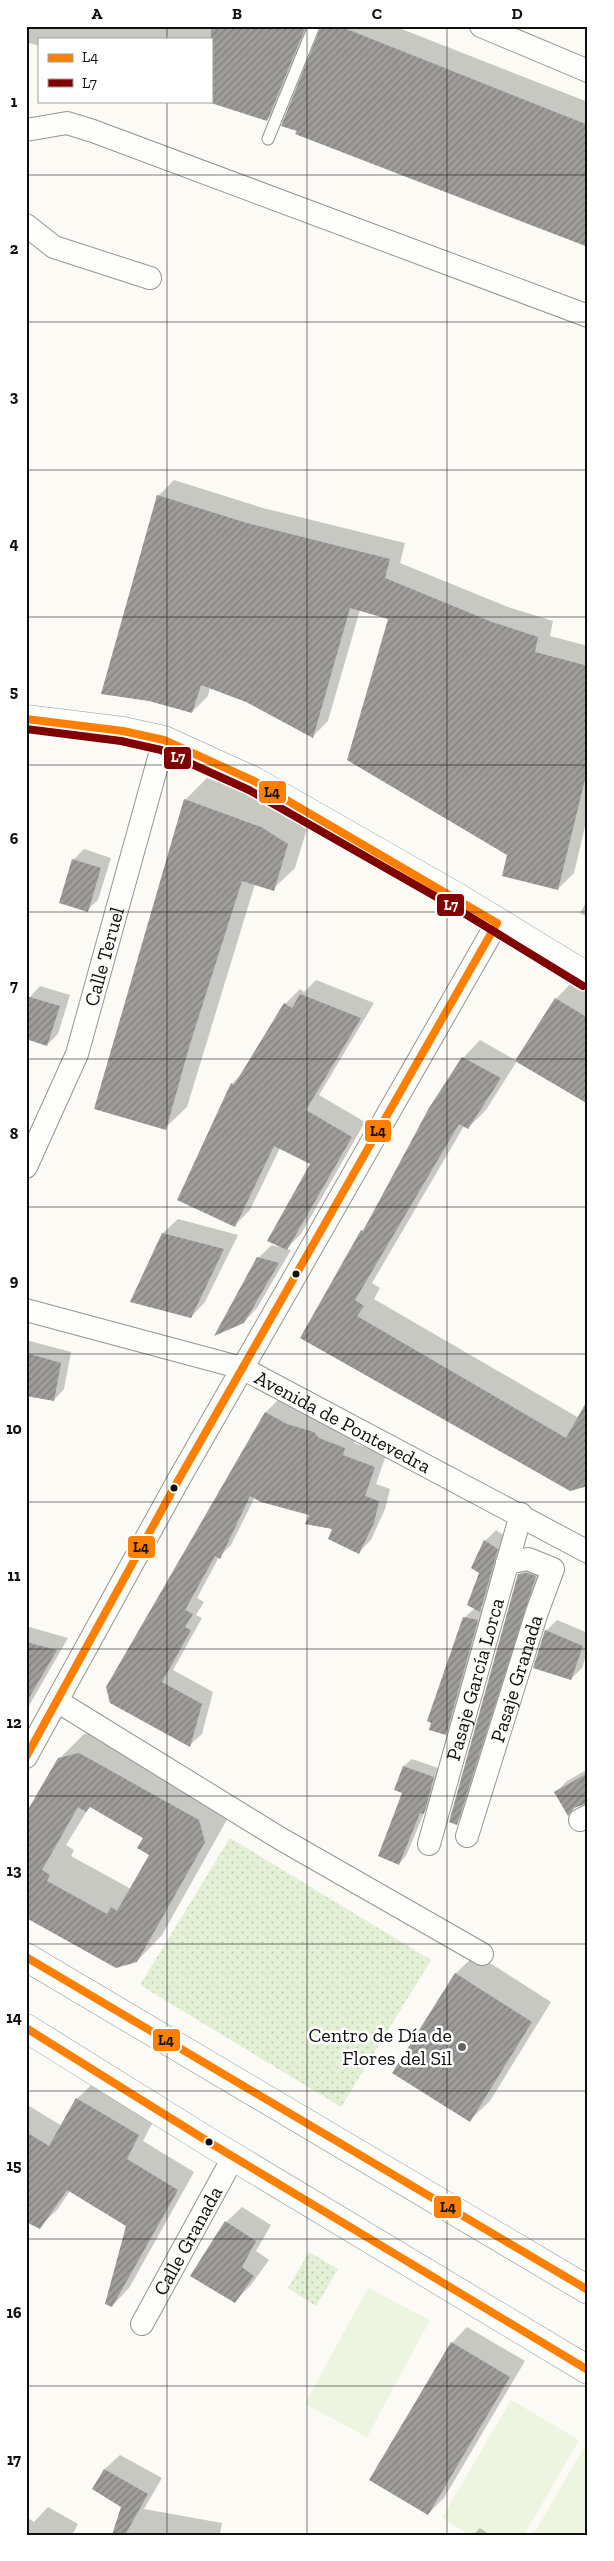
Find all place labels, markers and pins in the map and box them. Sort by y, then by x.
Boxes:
unlabelled marker [291,1269,301,1279]
unlabelled marker [169,1483,179,1493]
place label: Centro de Día de Flores del Sil [308,2023,452,2070]
marker: Centro de Día de Flores del Sil [456,2041,468,2053]
unlabelled marker [204,2137,214,2147]

